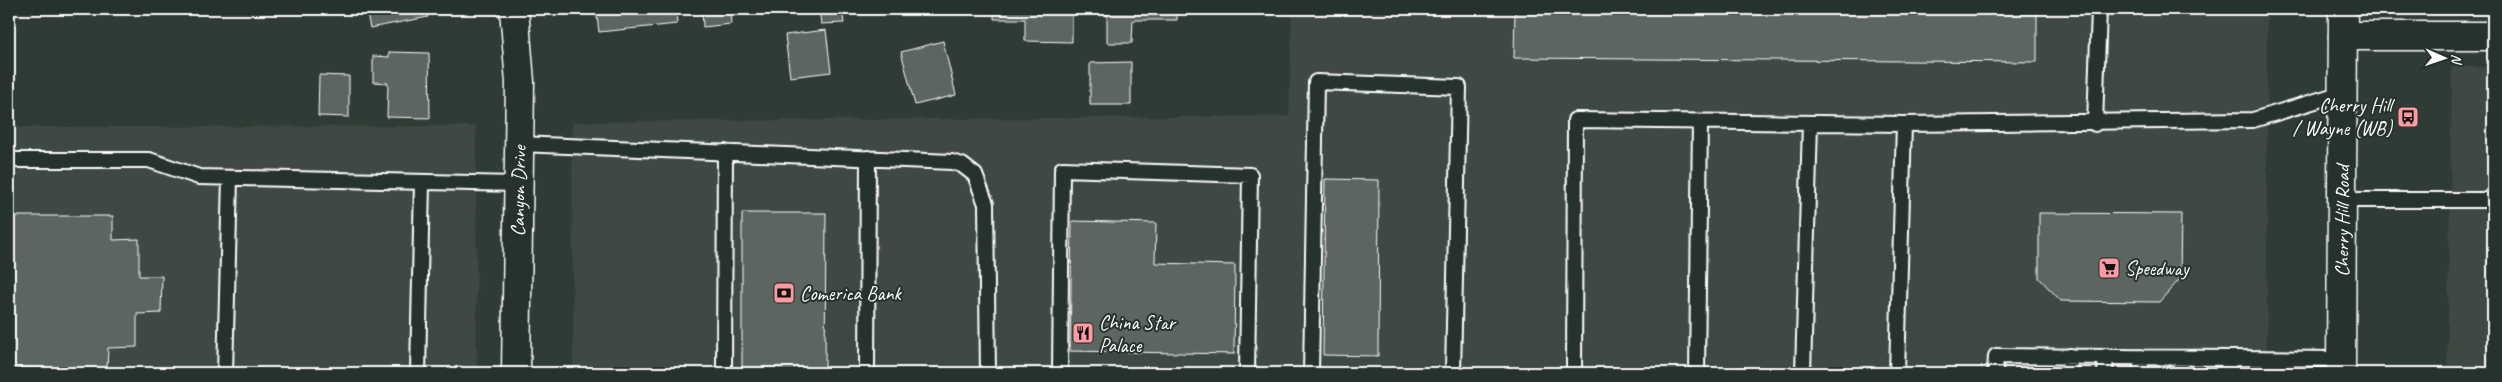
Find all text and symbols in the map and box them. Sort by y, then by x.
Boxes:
north arrow [2420,32,2470,82]
text: N [2448,54,2465,65]
place label: Cherry Hill / Wayne (WB) [2293,93,2396,141]
bus stop icon: Cherry Hill / Wayne (WB) [2396,105,2420,129]
street label: Canyon Drive [505,144,532,237]
street label: Cherry Hill Road [2330,162,2355,277]
supermarket icon: Speedway [2097,256,2121,280]
place label: Speedway [2125,256,2191,281]
bank icon: Comerica Bank [772,281,796,305]
place label: Comerica Bank [800,281,903,306]
place label: China Star Palace [1099,310,1177,358]
restaurant icon: China Star Palace [1071,321,1095,345]

